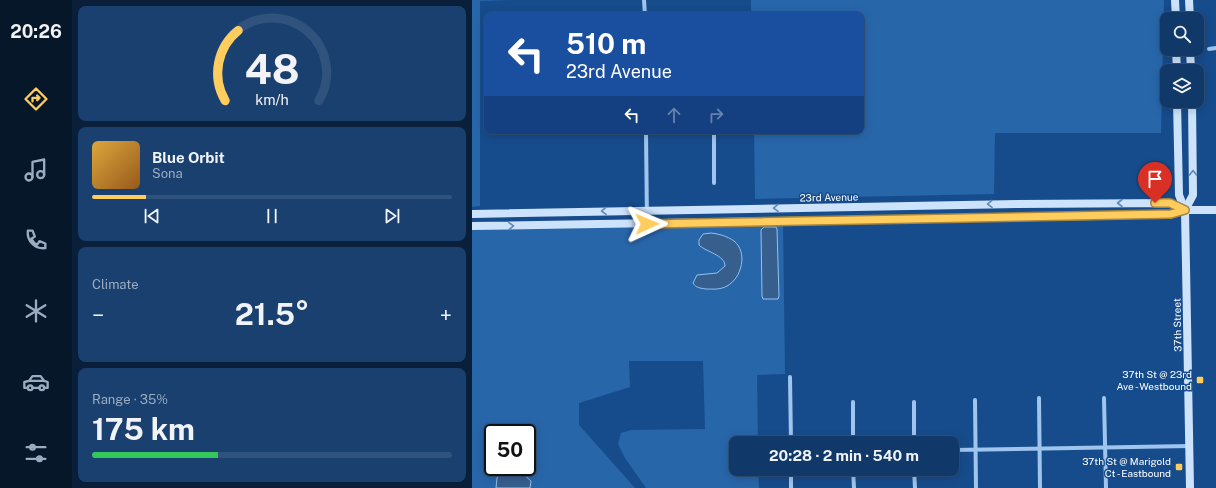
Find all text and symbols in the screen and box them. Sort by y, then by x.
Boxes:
map controls [1160,12,1204,108]
button: search [1160,12,1204,56]
text: 20:26 [10,21,62,42]
text: 510 m [566,27,646,60]
icon: left [500,28,552,80]
text: 48 [244,44,300,93]
text: 23rd Avenue [566,61,672,82]
button: layers [1160,64,1204,108]
icon: directions [22,85,50,113]
text: km/h [255,91,289,108]
icon: left [621,104,643,126]
icon: ahead [663,104,685,126]
icon: right [705,104,727,126]
text: Blue Orbit [152,149,225,166]
icon: music [22,156,50,184]
pin [1138,162,1172,203]
text: Sona [152,166,183,181]
icon: arrive [1144,168,1166,190]
one-way arrow [1189,170,1197,176]
street label: 23rd Avenue [799,190,859,204]
one-way arrow [1117,199,1123,207]
one-way arrow [987,200,993,208]
position arrow [626,203,668,245]
one-way arrow [773,204,779,212]
icon: previous [141,205,163,227]
icon: pause [261,205,283,227]
icon: next [381,205,403,227]
one-way arrow [601,207,607,216]
one-way arrow [508,221,514,230]
icon: phone [22,226,50,254]
text: Climate [92,277,139,292]
text: 21.5° [235,296,309,332]
icon: climate [22,297,50,325]
street label: 37th Street [1171,298,1183,352]
text: − [92,302,104,328]
text: + [440,302,452,328]
icon: car [22,368,50,396]
place label: 37th St @ 23rd Ave - Westbound [1117,368,1192,392]
marker: 37th St @ 23rd Ave - Westbound [1195,375,1205,385]
text: Range · 35% [92,392,168,407]
text: 175 km [92,411,195,447]
speed limit sign: 50 [484,424,536,476]
icon: filters [22,439,50,467]
text: 20:28 · 2 min · 540 m [769,447,919,464]
place label: 37th St @ Marigold Ct - Eastbound [1082,455,1171,479]
marker: 37th St @ Marigold Ct - Eastbound [1174,462,1184,472]

